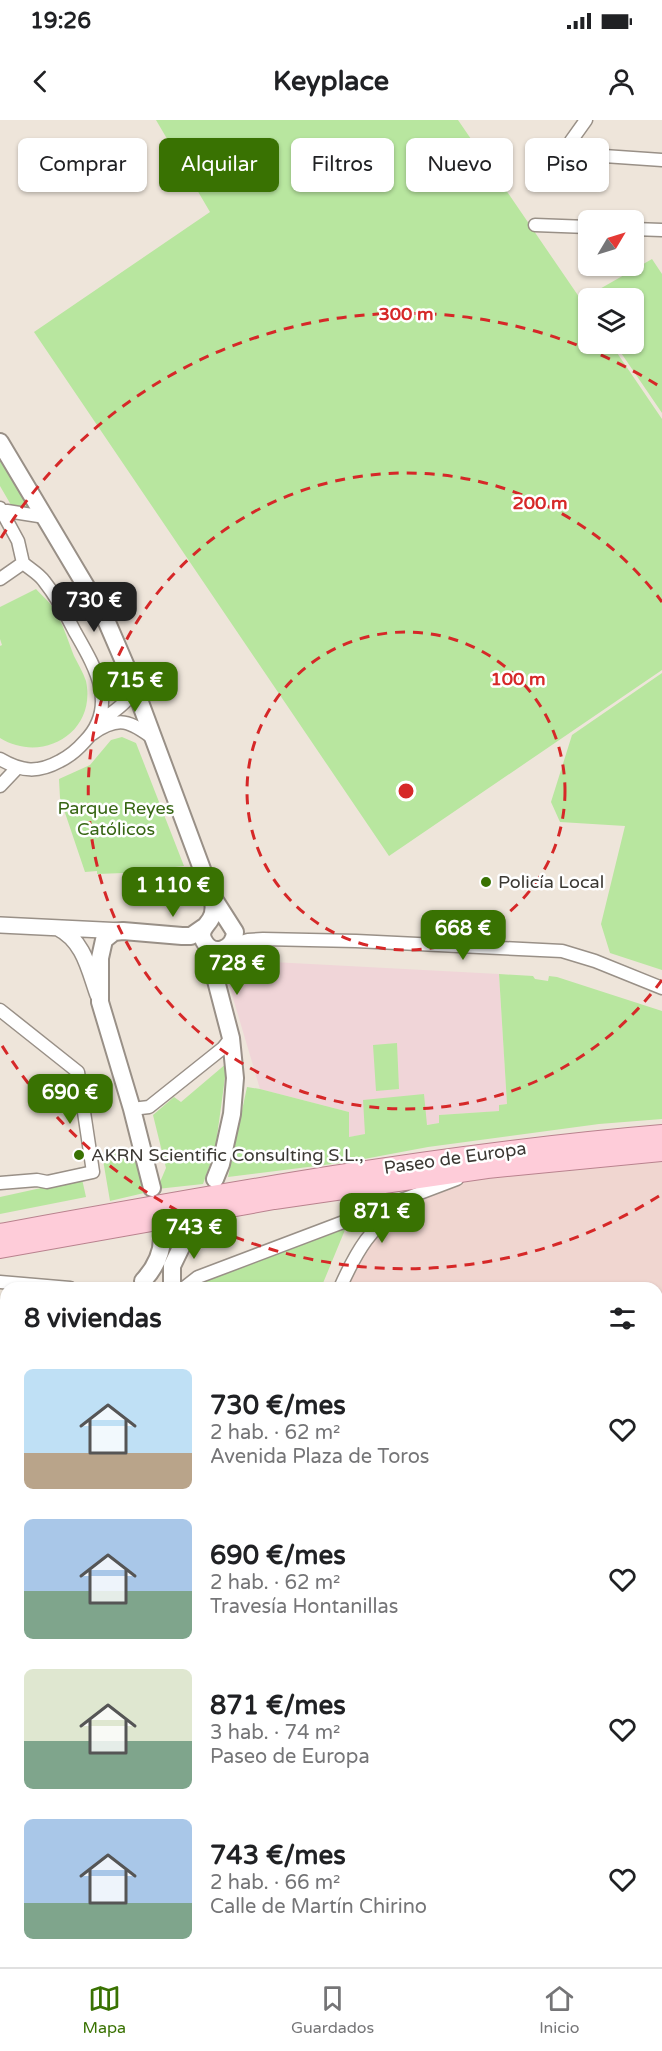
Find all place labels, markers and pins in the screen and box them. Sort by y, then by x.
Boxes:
pin: 730 € [52,582,136,633]
pin: 715 € [93,662,177,713]
centre of rings [396,781,416,801]
pin: 1 110 € [118,867,228,918]
place label: Policía Local [498,871,604,893]
marker: Policía Local [479,875,493,889]
pin: 668 € [421,910,505,961]
pin: 728 € [195,945,279,996]
pin: 690 € [28,1074,112,1125]
place label: AKRN Scientific Consulting S.L., [91,1144,364,1166]
marker: AKRN Scientific Consulting S.L., [72,1148,86,1162]
pin: 871 € [340,1193,424,1244]
pin: 743 € [152,1209,236,1260]

